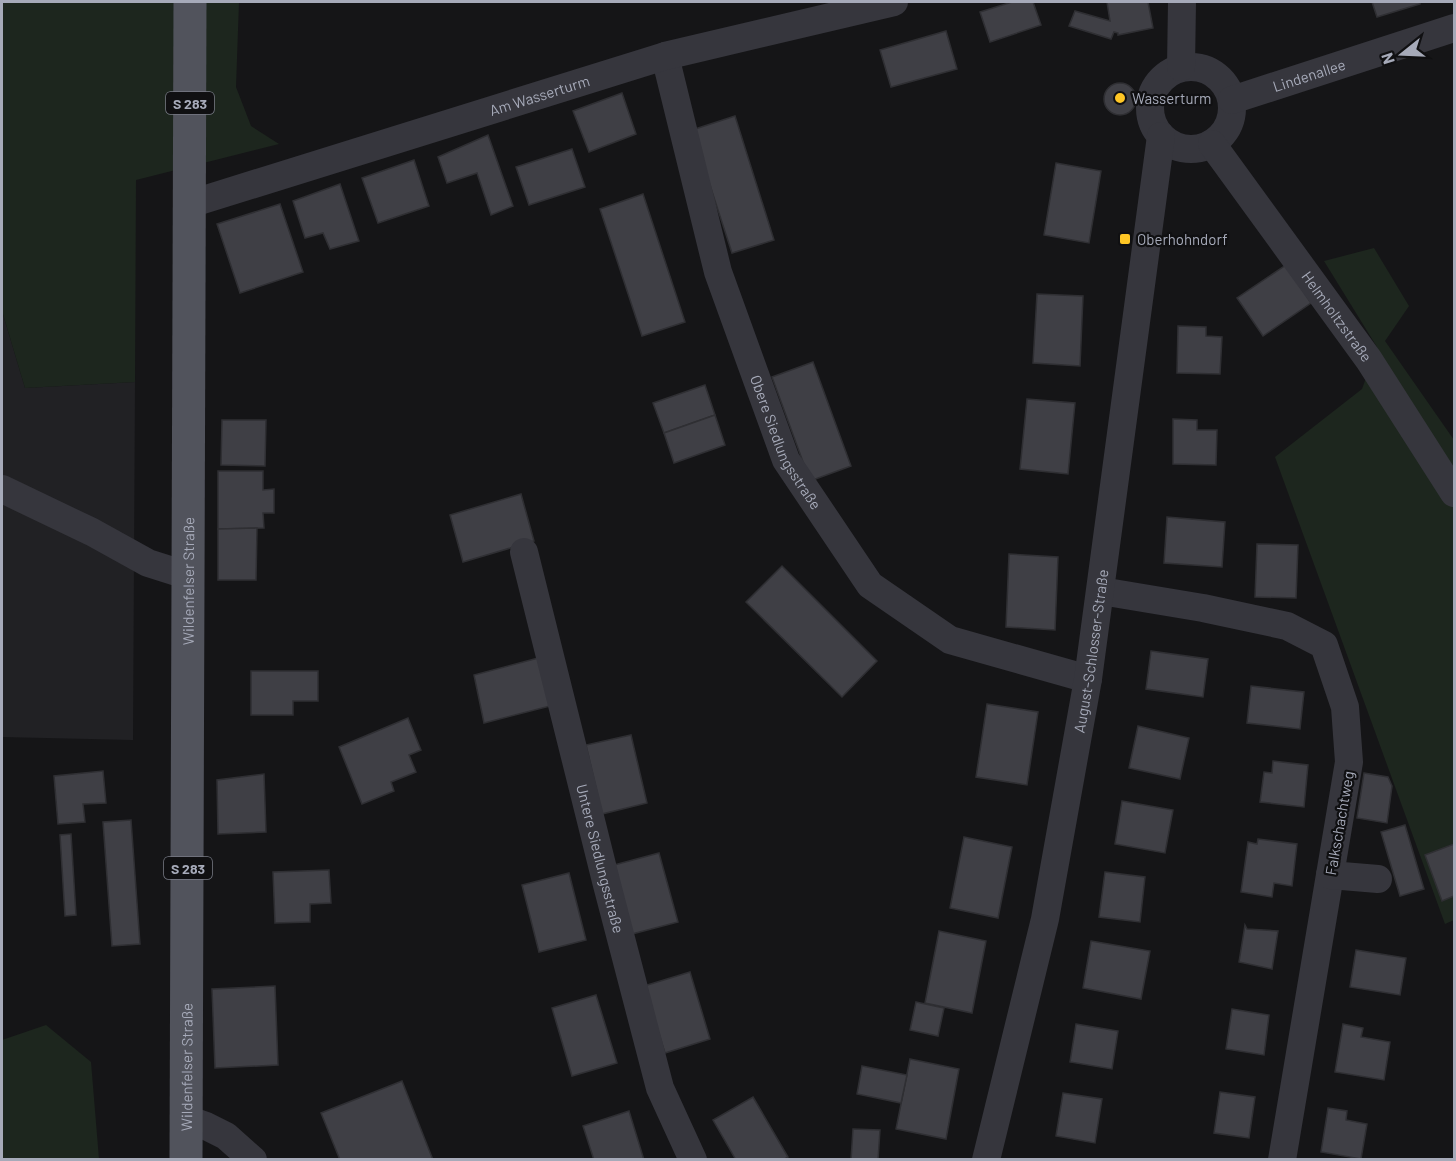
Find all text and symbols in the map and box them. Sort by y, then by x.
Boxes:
north arrow [1372,24,1432,84]
text: N [1377,51,1398,67]
street label: Lindenallee [1270,55,1348,95]
street label: Am Wasserturm [487,71,592,119]
place label: Wasserturm [1132,89,1211,107]
marker: Wasserturm [1113,91,1127,105]
road number: S 283 [166,92,214,114]
place label: Oberhohndorf [1137,230,1227,248]
marker: Oberhohndorf [1118,232,1132,246]
street label: Helmholtzstraße [1298,267,1376,365]
street label: Obere Siedlungsstraße [747,372,825,513]
street label: Wildenfelser Straße [179,517,197,645]
street label: August-Schlosser-Straße [1070,568,1112,734]
street label: Falkschachtweg [1321,770,1357,876]
street label: Untere Siedlungsstraße [573,782,628,935]
road number: S 283 [164,857,212,879]
street label: Wildenfelser Straße [177,1003,196,1131]

